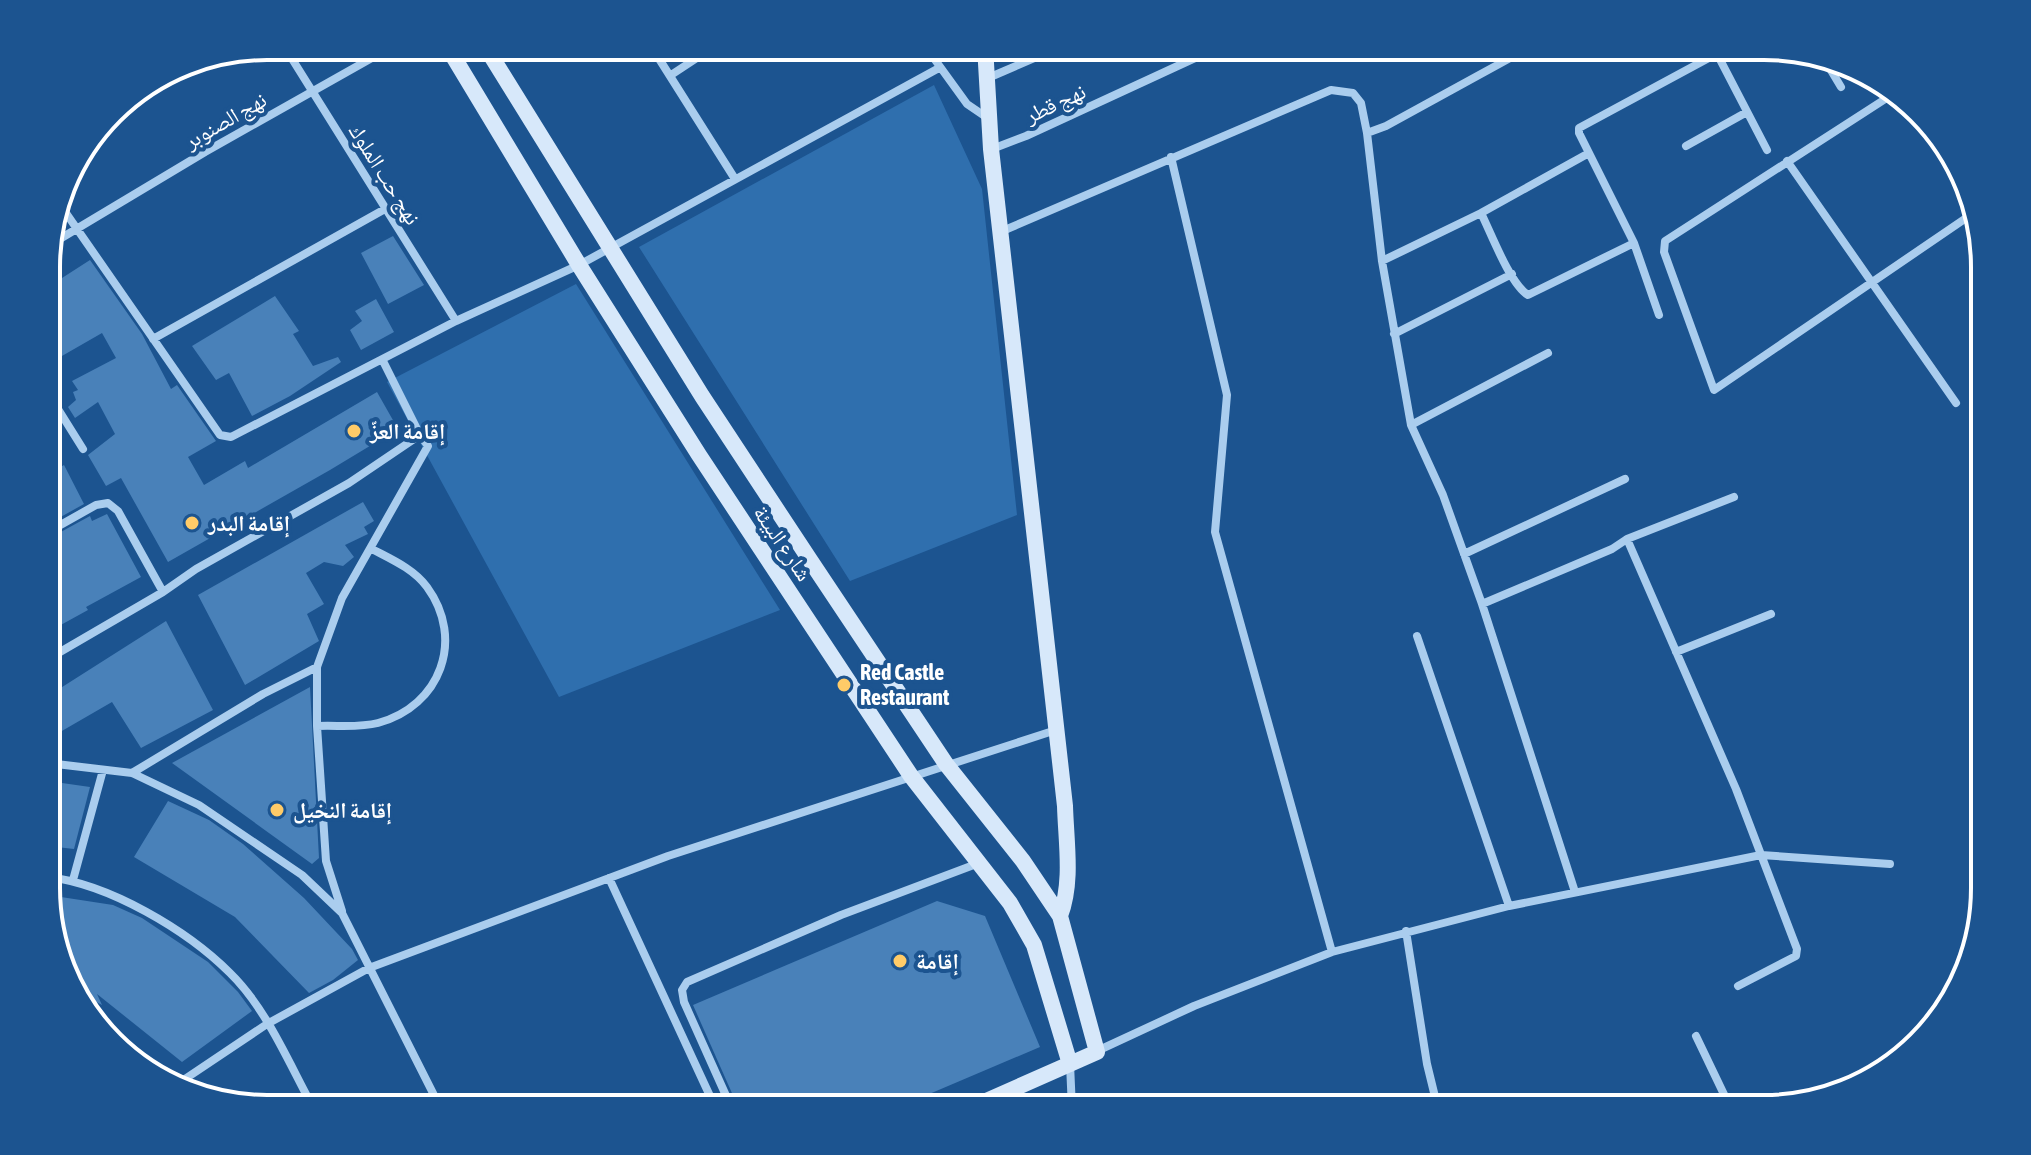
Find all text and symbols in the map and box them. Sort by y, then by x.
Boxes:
street label: نهج قطر [1020,78,1090,130]
street label: نهج الصنوبر [178,86,271,155]
street label: نهج حب الملوك [343,119,426,230]
place label: إقامة العزّ [369,418,445,446]
marker: إقامة العزّ [345,422,363,440]
street label: شارع البيئة [748,500,818,586]
place label: إقامة البدر [207,510,290,538]
marker: إقامة البدر [183,514,201,532]
place label: Red Castle Restaurant [860,659,950,710]
marker: Red Castle Restaurant [835,676,853,694]
place label: إقامة النخيل [293,797,392,825]
marker: إقامة النخيل [268,801,286,819]
place label: إقامة [916,948,959,976]
marker: إقامة [891,952,909,970]

